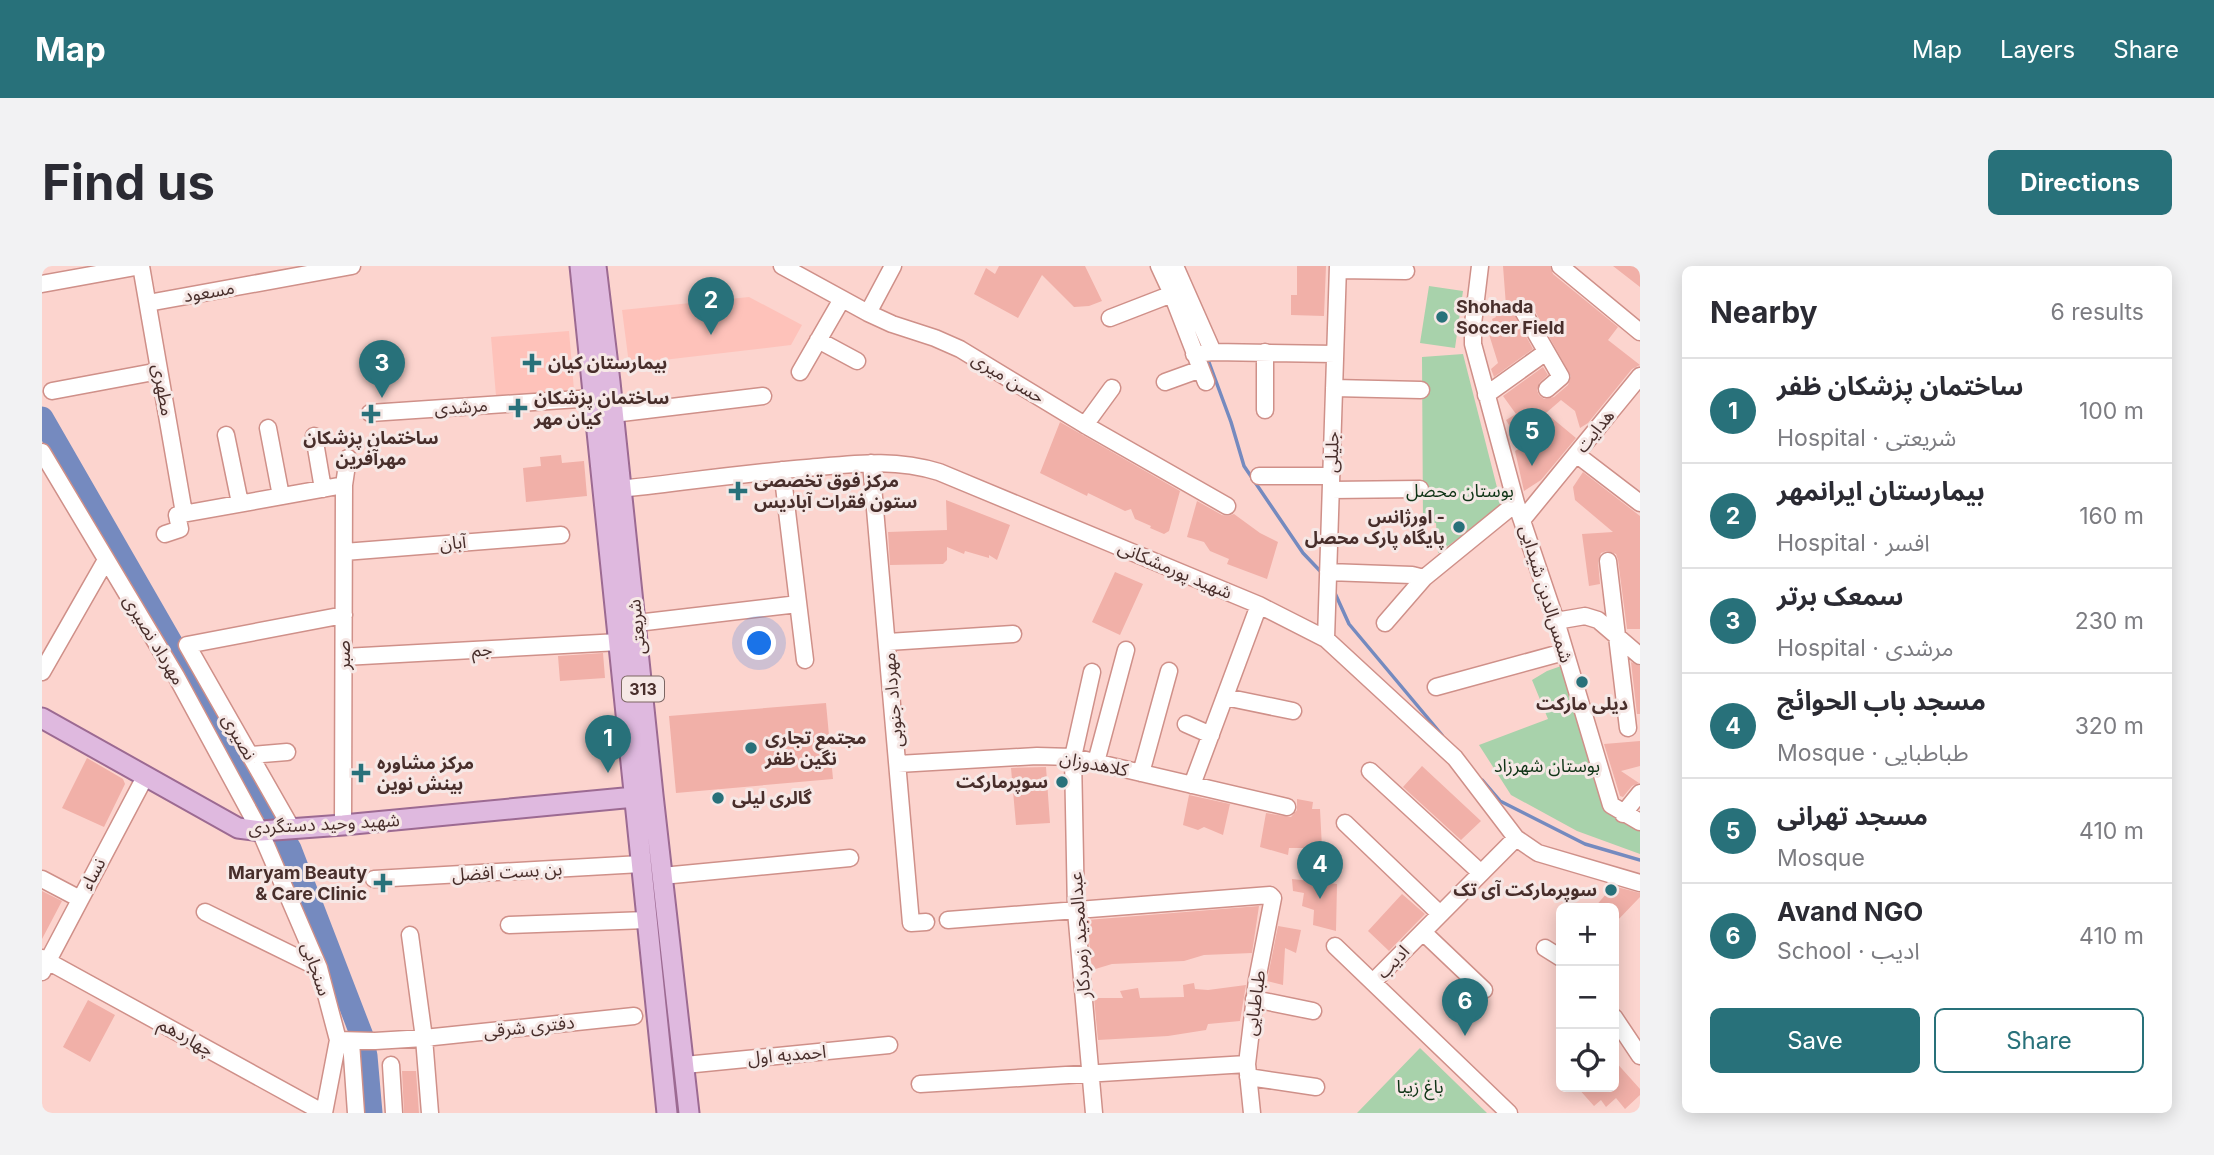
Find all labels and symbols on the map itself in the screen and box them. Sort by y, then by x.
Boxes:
street label: مسعود [182,277,236,307]
pin: 2 [688,277,734,335]
place label: Shohada Soccer Field [1456,296,1565,338]
marker: Shohada Soccer Field [1434,309,1450,325]
pin: 3 [359,340,405,398]
street label: حسن میری [968,348,1048,408]
place label: بیمارستان کیان [548,352,667,374]
marker: بیمارستان کیان [522,353,542,373]
street label: مطهری [148,362,178,418]
place label: ساختمان پزشکان کیان مهر [533,387,669,430]
street label: مرشدی [434,394,488,420]
marker: ساختمان پزشکان کیان مهر [508,398,528,418]
marker: ساختمان پزشکان مهرآفرین [361,404,381,424]
street label: هدایت [1571,405,1618,456]
pin: 5 [1509,408,1555,466]
place label: ساختمان پزشکان مهرآفرین [303,427,439,470]
street label: جلیلی [1320,431,1344,473]
place label: مرکز فوق تخصصی ستون فقرات آبادیس [754,470,917,513]
park label: بوستان محصل [1406,480,1514,502]
marker: مرکز فوق تخصصی ستون فقرات آبادیس [728,481,748,501]
place label: اورژانس - پایگاه پارک محصل [1305,506,1445,550]
marker: اورژانس - پایگاه پارک محصل [1451,519,1467,535]
street label: شمس‌الدین شیدایی [1515,522,1577,666]
street label: آبان [439,531,468,555]
street label: شهید پورمشکانی [1115,536,1235,604]
street label: مهرداد نصیری [119,591,189,689]
street label: شریعتی [623,598,651,656]
your location [742,626,776,660]
street label: جم [471,638,493,664]
street label: صبر [333,640,355,671]
street label: مهرداد جنوبی [878,652,908,748]
marker: دیلی مارکت [1574,674,1590,690]
road number: 313 [622,676,664,702]
place label: دیلی مارکت [1536,693,1628,715]
street label: نصیری [217,710,261,764]
pin: 1 [585,715,631,773]
place label: مجتمع تجاری نگین ظفر [764,727,866,770]
marker: مجتمع تجاری نگین ظفر [743,740,759,756]
street label: کلاهدوزان [1058,747,1130,781]
place label: مرکز مشاوره بینش نوین [377,752,474,794]
park label: بوستان شهرزاد [1494,755,1600,777]
marker: مرکز مشاوره بینش نوین [351,763,371,783]
place label: سوپرمارکت [956,771,1048,794]
marker: سوپرمارکت [1054,774,1070,790]
place label: گالری لیلی [732,787,813,809]
marker: گالری لیلی [710,790,726,806]
street label: شهید وحید دستگردی [248,809,400,839]
pin: 4 [1297,841,1343,899]
street label: نساء [76,854,110,893]
street label: بن بست افضل [451,858,563,886]
place label: Maryam Beauty & Care Clinic [228,862,367,904]
street label: عبدالمجید زمردکار [1065,871,1095,1000]
marker: Maryam Beauty & Care Clinic [373,873,393,893]
place label: سوپرمارکت آی تک [1453,879,1597,902]
marker: سوپرمارکت آی تک [1603,882,1619,898]
street label: سنجابی [297,939,335,999]
street label: ادیب [1372,941,1413,983]
street label: طباطبایی [1240,969,1270,1037]
pin: 6 [1442,978,1488,1036]
street label: دفتری شرقی [482,1011,576,1043]
street label: چهاردهم [153,1013,218,1063]
street label: احمدیه اول [747,1041,827,1069]
park label: باغ زیبا [1396,1076,1444,1101]

